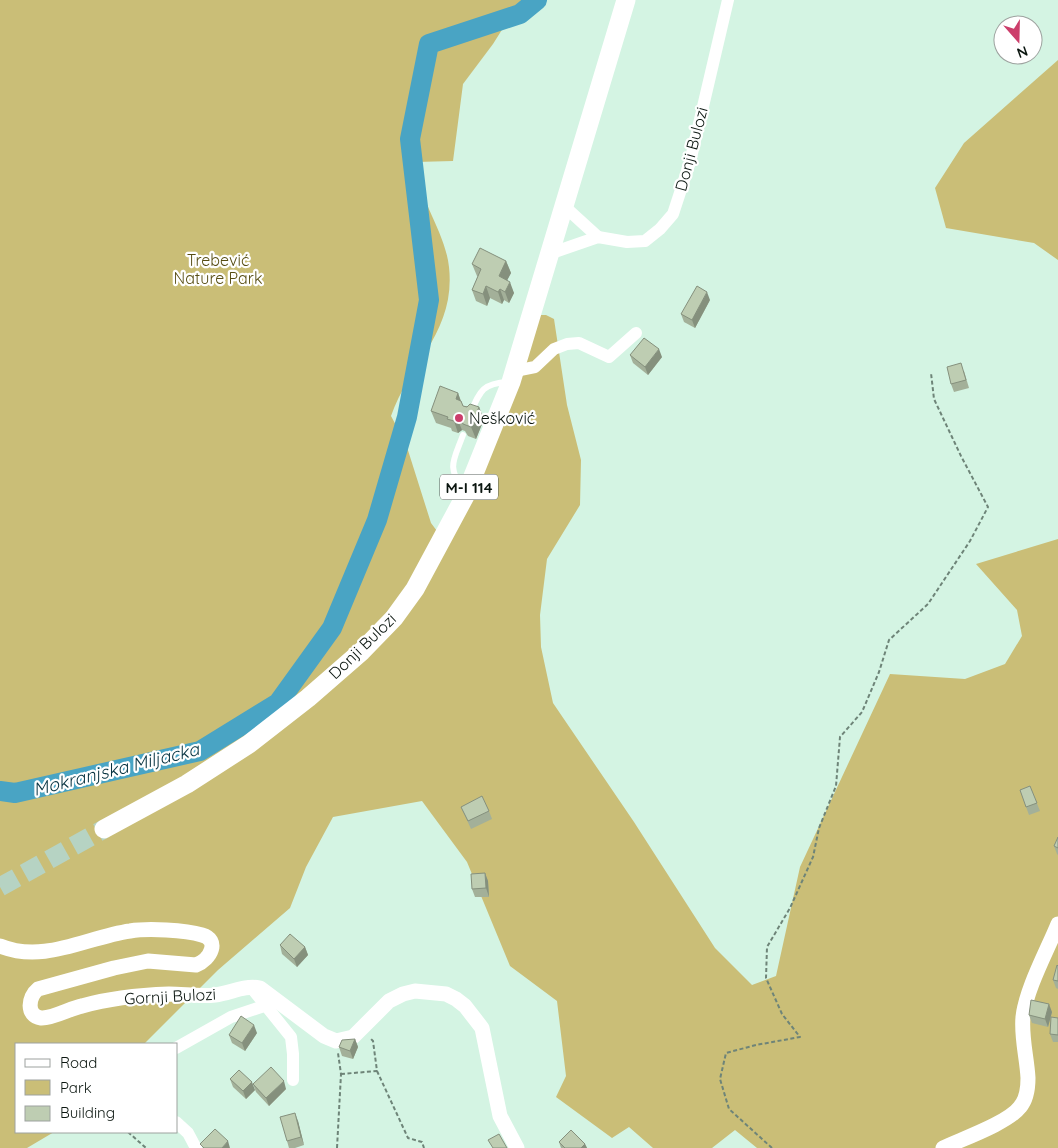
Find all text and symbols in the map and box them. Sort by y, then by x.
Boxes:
north arrow [993,15,1043,65]
text: N [1015,42,1030,62]
street label: Donji Bulozi [670,105,712,193]
park label: Trebević Nature Park [174,250,262,288]
place label: Nešković [469,408,535,428]
marker: Nešković [453,412,465,424]
road number: M-I 114 [440,474,498,500]
street label: Donji Bulozi [324,609,400,683]
water label: Mokranjska Miljacka [31,737,202,801]
street label: Gornji Bulozi [124,984,216,1008]
legend [15,1043,178,1133]
text: Road [60,1053,97,1072]
text: Park [60,1078,92,1097]
text: Building [60,1103,115,1122]

